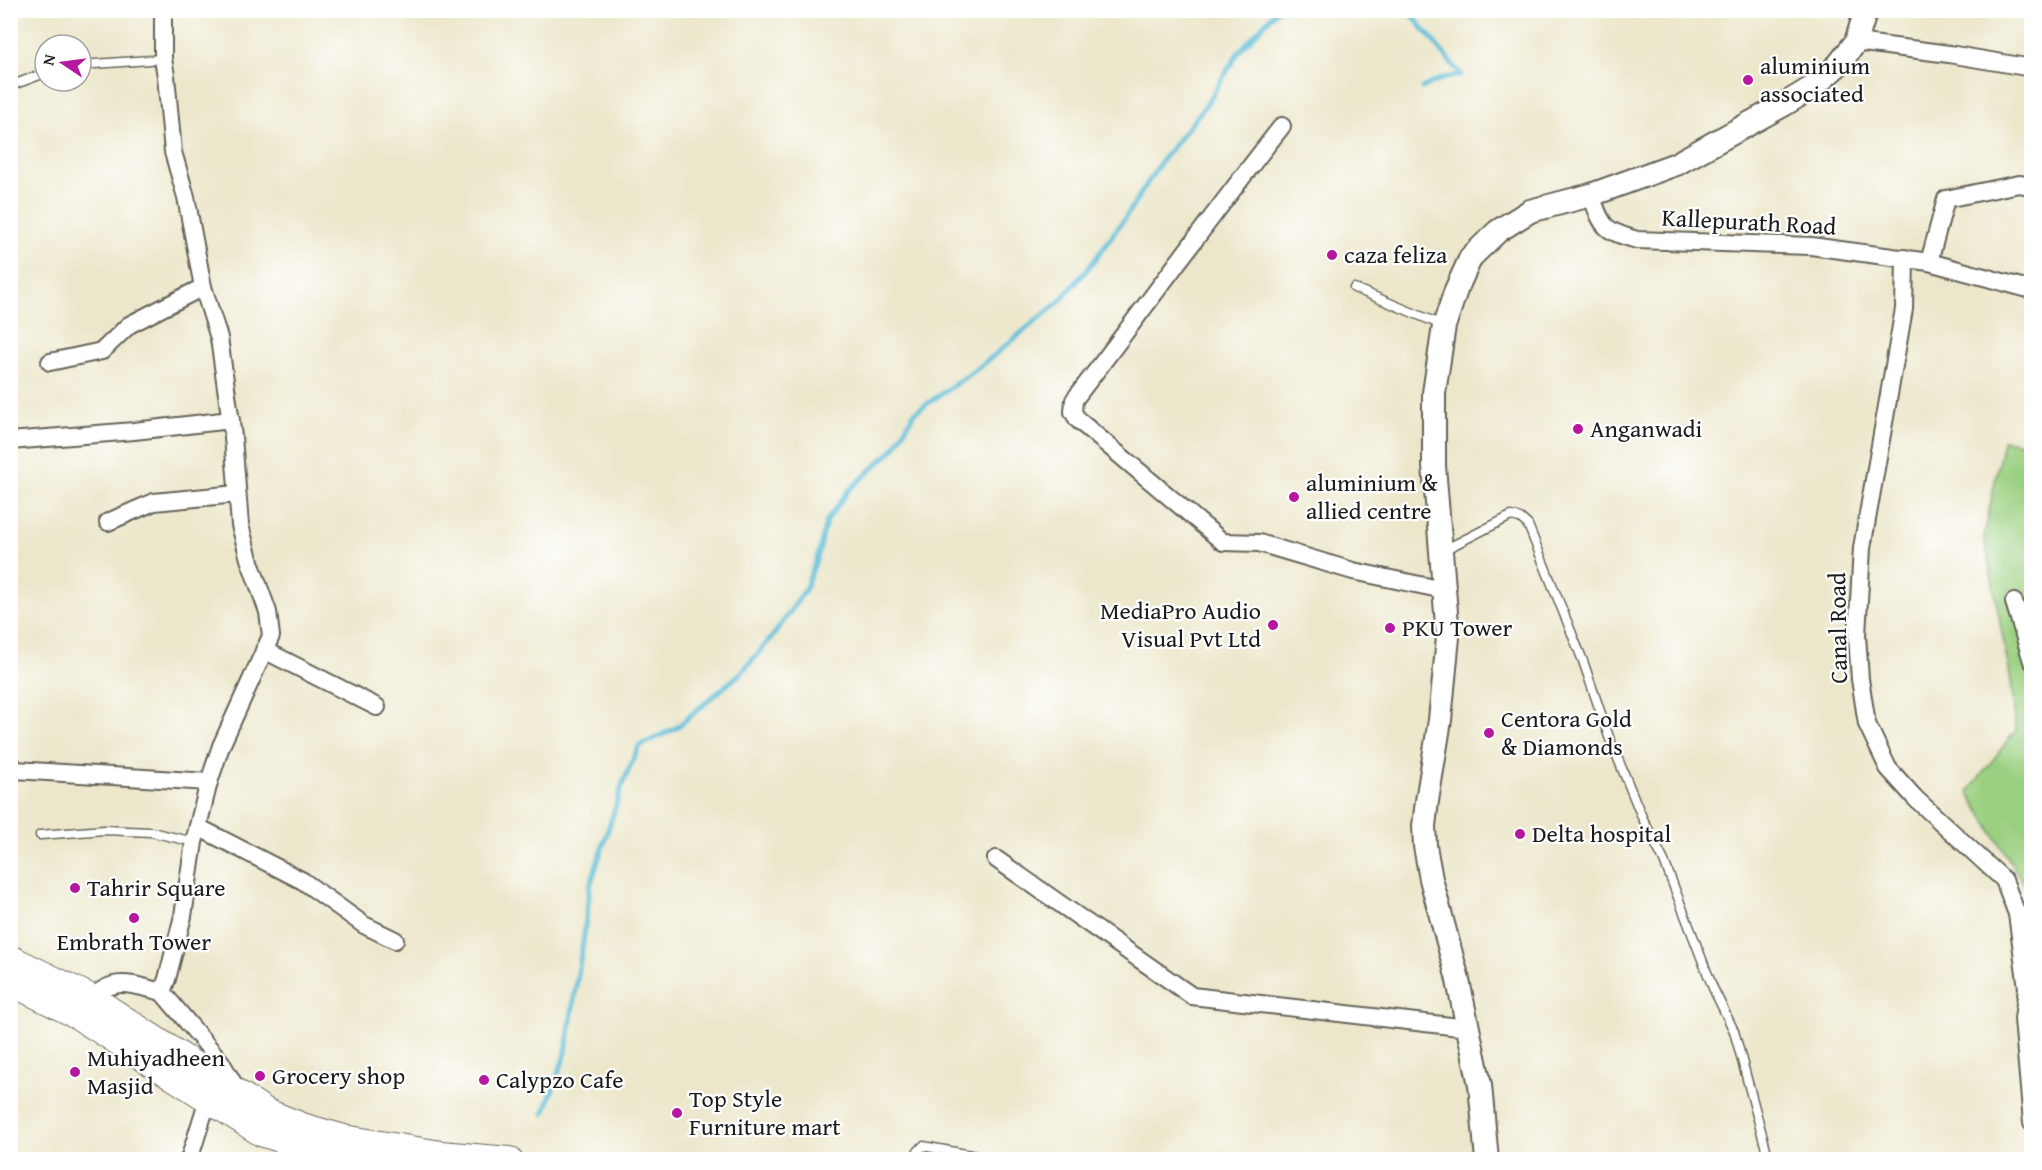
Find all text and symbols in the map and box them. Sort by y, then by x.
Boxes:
north arrow [33,33,93,93]
place label: aluminium associated [1760,48,1871,111]
text: N [35,51,61,68]
marker: aluminium associated [1741,73,1755,87]
street label: Kallepurath Road [1661,199,1837,244]
place label: caza feliza [1344,237,1448,272]
marker: caza feliza [1325,248,1339,262]
place label: Anganwadi [1590,411,1703,446]
marker: Anganwadi [1571,422,1585,436]
place label: aluminium & allied centre [1306,465,1439,528]
marker: aluminium & allied centre [1287,490,1301,504]
street label: Canal Road [1819,572,1856,684]
place label: MediaPro Audio Visual Pvt Ltd [1100,593,1261,656]
place label: PKU Tower [1402,610,1512,645]
marker: MediaPro Audio Visual Pvt Ltd [1266,618,1280,632]
marker: PKU Tower [1383,621,1397,635]
place label: Centora Gold & Diamonds [1501,701,1632,764]
marker: Centora Gold & Diamonds [1482,726,1496,740]
place label: Delta hospital [1532,816,1671,851]
marker: Delta hospital [1513,827,1527,841]
place label: Tahrir Square [87,870,226,905]
marker: Tahrir Square [68,881,82,895]
marker: Embrath Tower [127,911,141,925]
place label: Embrath Tower [57,924,211,959]
place label: Muhiyadheen Masjid [87,1040,226,1103]
place label: Grocery shop [272,1058,405,1093]
place label: Calypzo Cafe [496,1062,623,1097]
marker: Muhiyadheen Masjid [68,1065,82,1079]
marker: Grocery shop [253,1069,267,1083]
marker: Calypzo Cafe [477,1073,491,1087]
place label: Top Style Furniture mart [689,1081,841,1144]
marker: Top Style Furniture mart [670,1106,684,1120]

